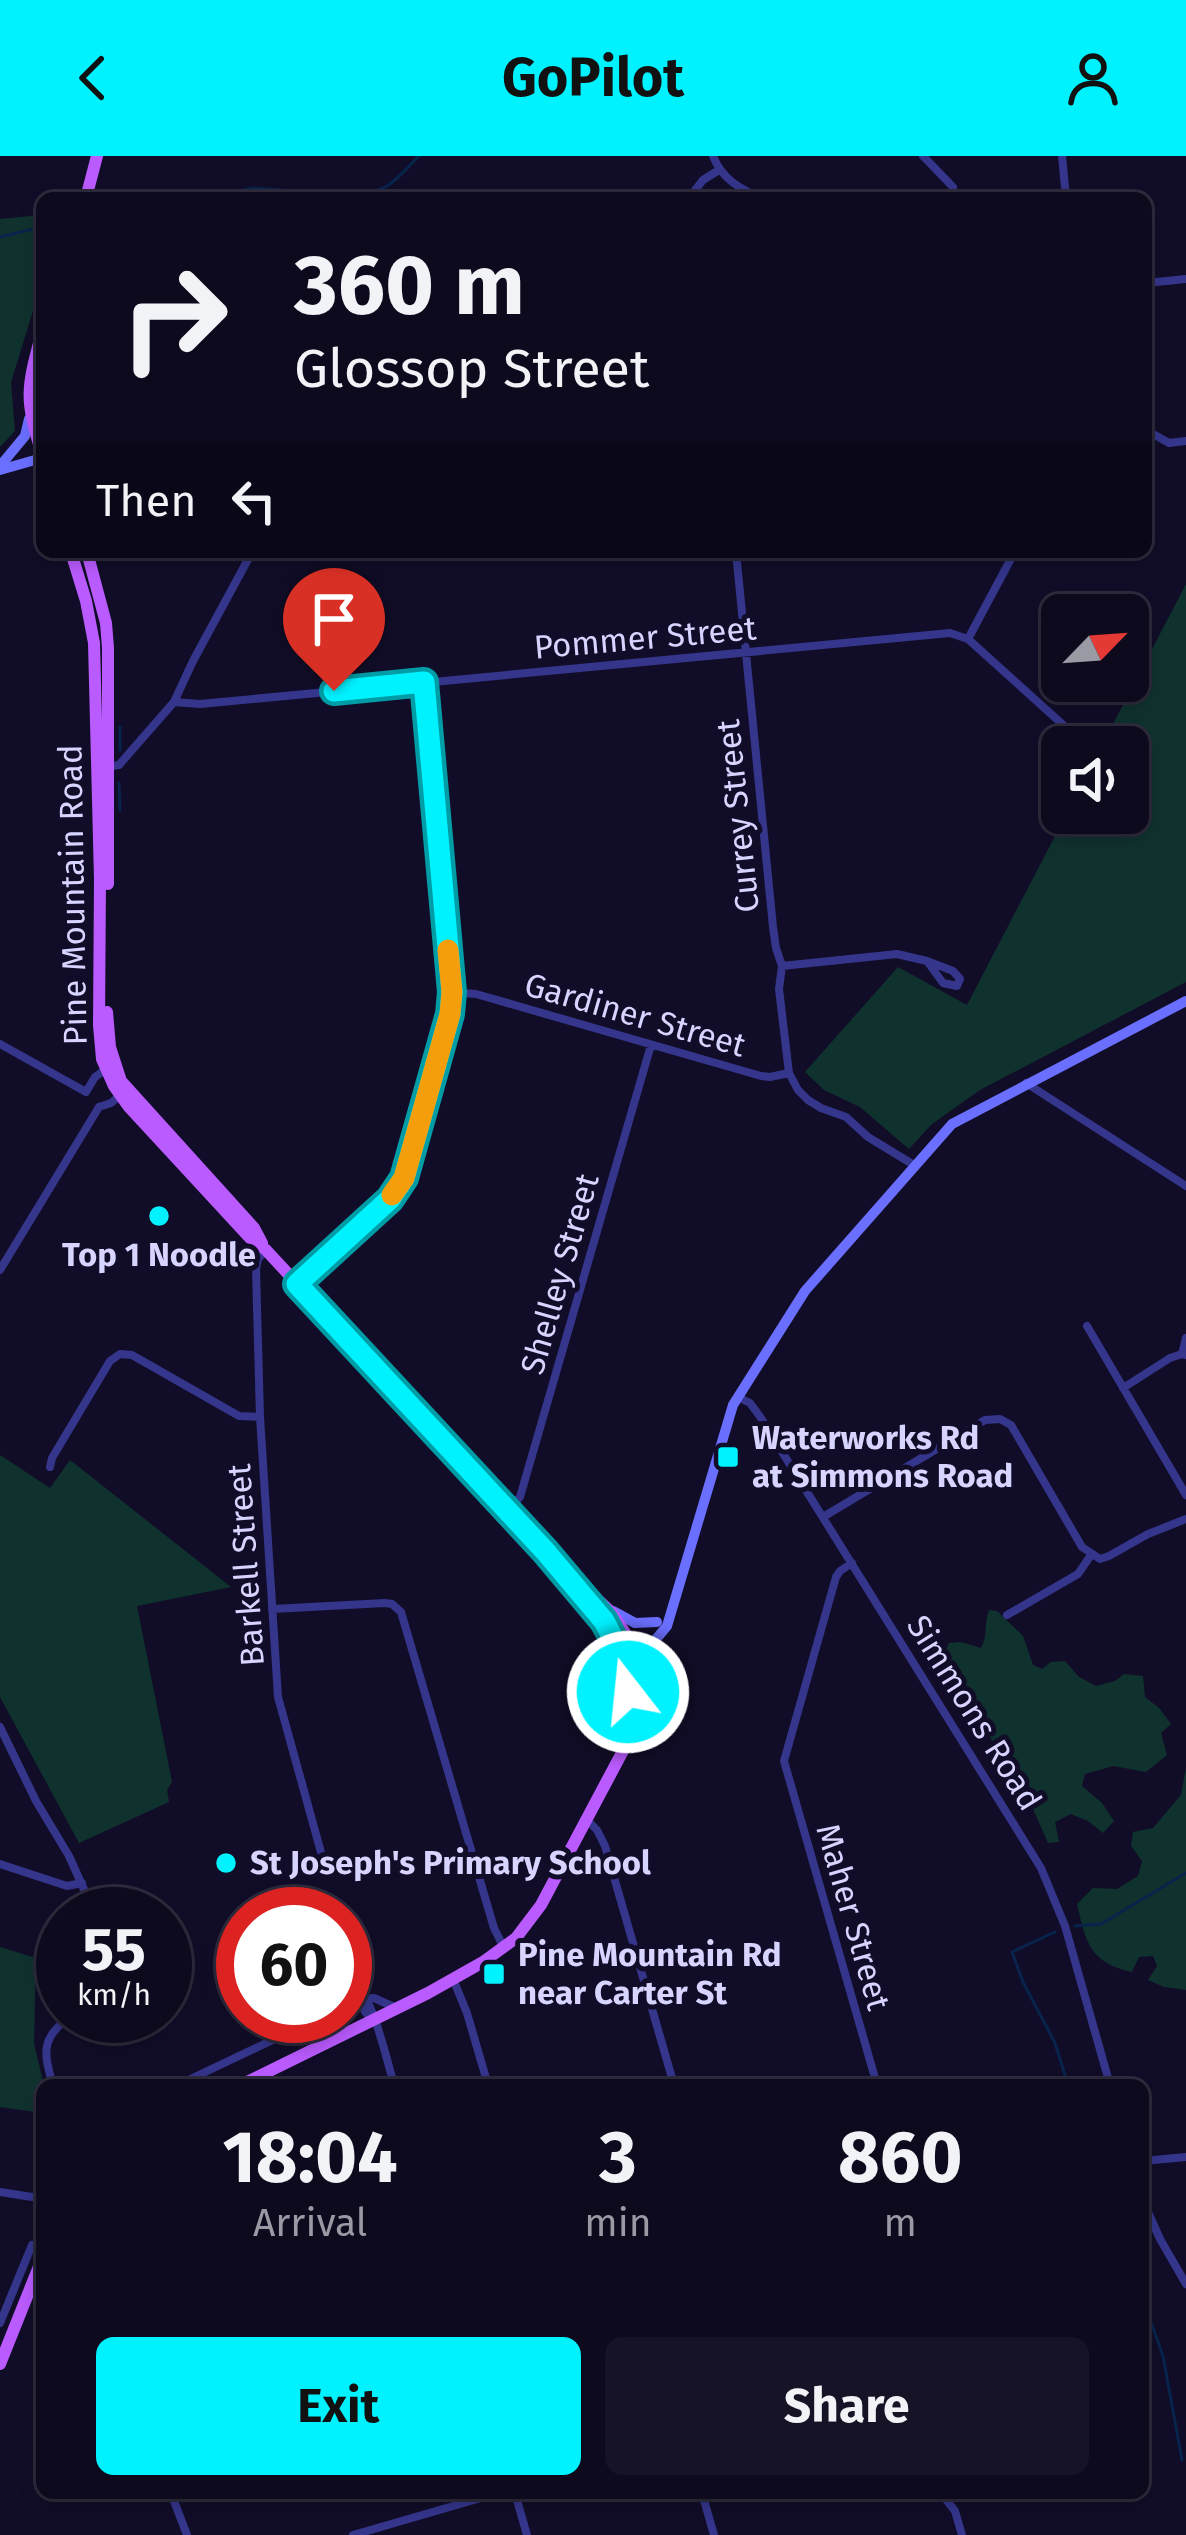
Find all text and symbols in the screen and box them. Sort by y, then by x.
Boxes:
icon: back [60,45,126,111]
icon: person [1060,45,1126,111]
text: GoPilot [502,46,684,110]
text: 360 m [294,235,525,336]
icon: right [96,240,252,396]
text: Glossop Street [294,337,649,401]
icon: left [221,468,287,534]
text: Then [96,474,197,528]
pin [283,568,385,691]
icon: arrive [301,586,367,652]
north arrow [1041,594,1149,702]
map controls [1041,594,1149,834]
street label: Pommer Street [532,608,758,668]
street label: Currey Street [708,717,768,915]
button: sound [1041,726,1149,834]
street label: Pine Mountain Road [50,744,96,1046]
street label: Gardiner Street [520,964,750,1066]
street label: Shelley Street [512,1169,608,1379]
marker: Top 1 Noodle [146,1203,172,1229]
place label: Top 1 Noodle [62,1235,256,1275]
place label: Waterworks Rd at Simmons Road [752,1418,1013,1496]
marker: Waterworks Rd at Simmons Road [715,1444,741,1470]
street label: Barkell Street [219,1462,273,1668]
street label: Simmons Road [898,1608,1050,1818]
position arrow [565,1629,691,1755]
street label: Maher Street [807,1819,899,2015]
place label: St Joseph's Primary School [250,1843,651,1883]
marker: St Joseph's Primary School [213,1850,239,1876]
speed limit sign: 60 [216,1887,372,2043]
text: 55 [82,1914,146,1986]
place label: Pine Mountain Rd near Carter St [518,1935,782,2013]
marker: Pine Mountain Rd near Carter St [481,1961,507,1987]
text: km/h [77,1977,151,2013]
text: 18:04 [222,2115,398,2201]
text: 3 [599,2115,637,2201]
text: 860 [838,2115,963,2201]
text: Arrival [253,2200,367,2246]
text: min [584,2200,652,2246]
text: m [884,2200,917,2246]
button: Exit [96,2337,581,2475]
button: Share [605,2337,1089,2475]

